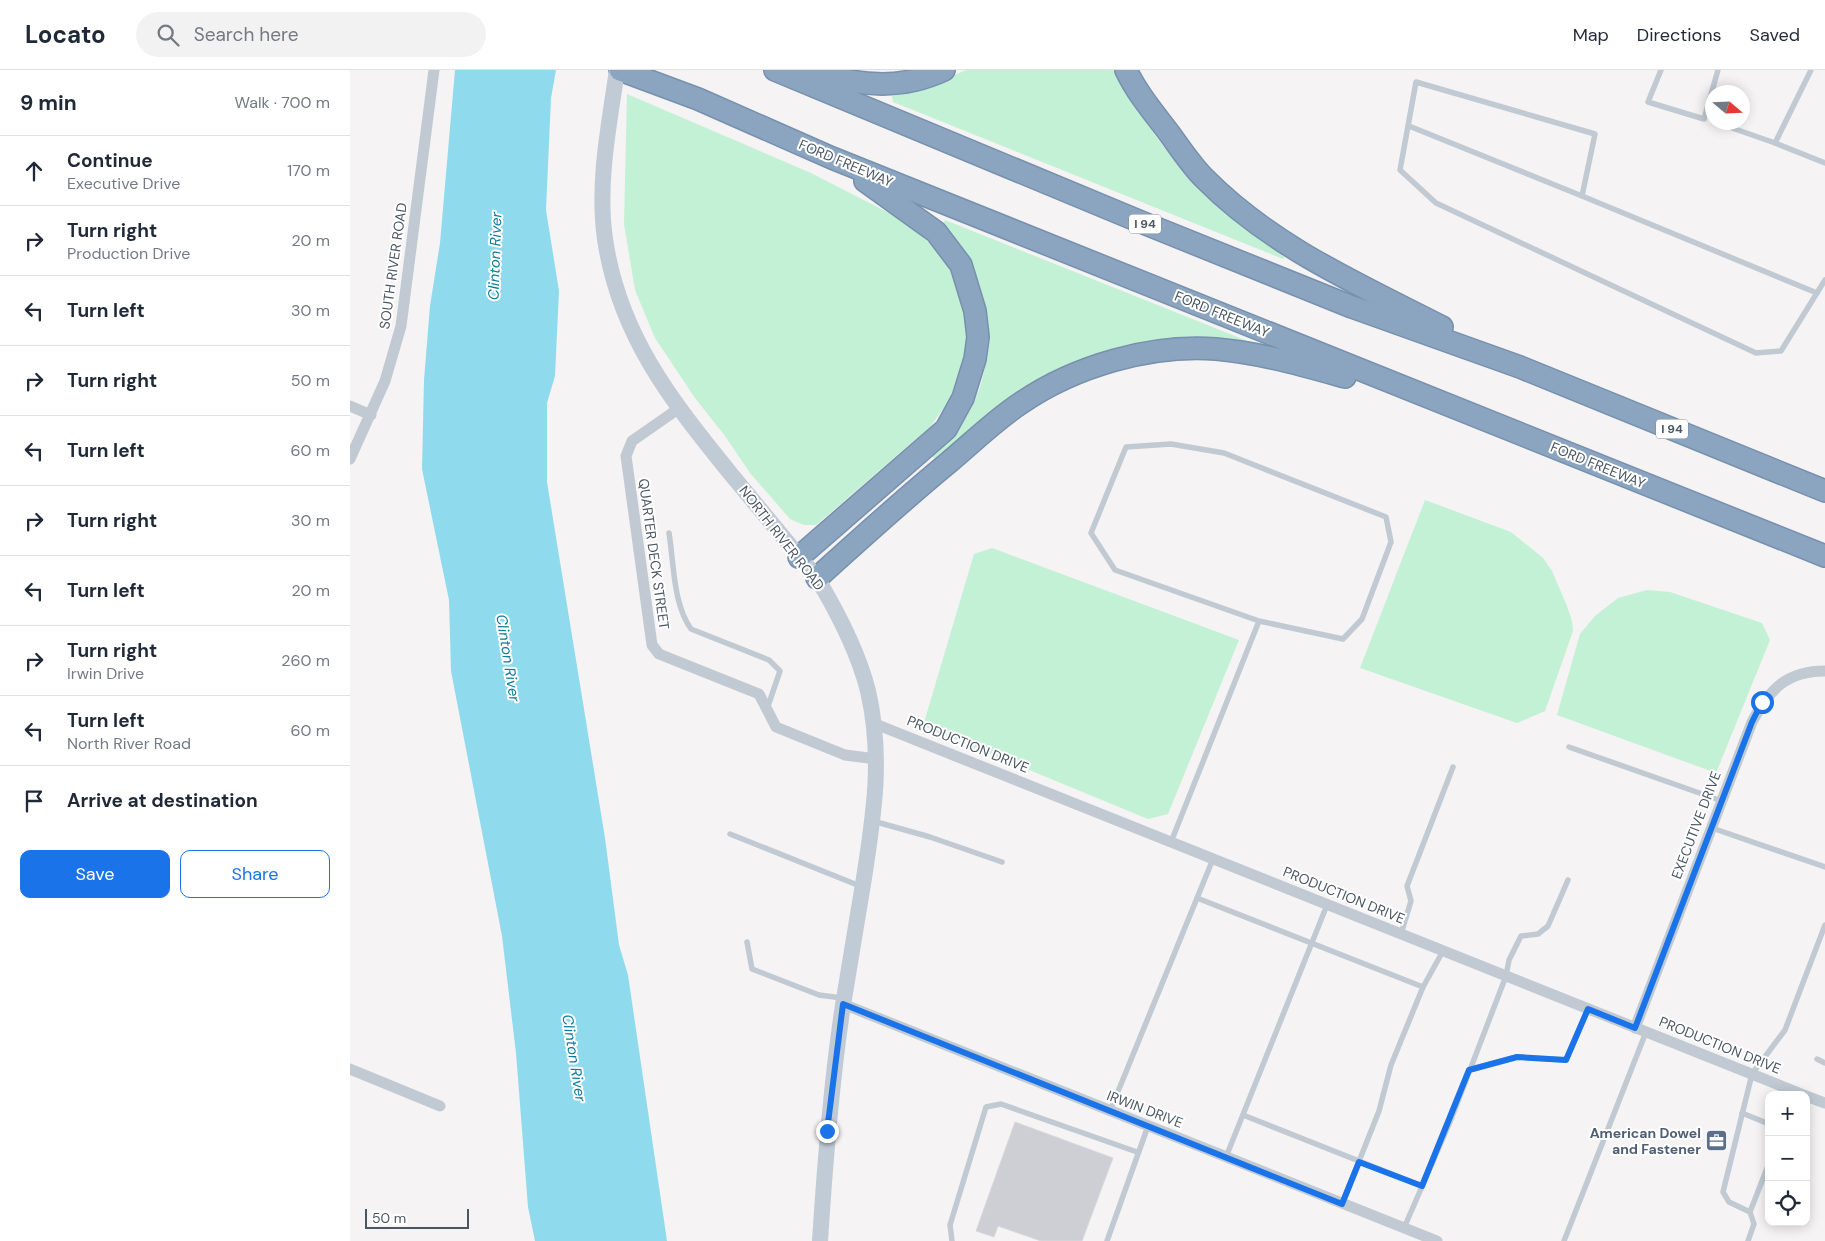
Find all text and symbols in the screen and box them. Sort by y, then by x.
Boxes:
search box [136,12,486,57]
text: Locato [25,19,106,50]
icon: search [154,21,182,49]
text: Search here [194,22,299,47]
text: Map [1573,23,1609,47]
text: Directions [1637,23,1722,47]
text: Saved [1750,23,1800,47]
north arrow [1705,85,1750,130]
text: 9 min [20,89,77,117]
text: Walk · 700 m [235,92,330,113]
street label: FORD FREEWAY [796,135,896,191]
text: Continue [67,148,153,173]
icon: ahead [20,157,48,185]
text: 170 m [287,160,330,181]
text: Executive Drive [67,173,180,194]
street label: SOUTH RIVER ROAD [375,202,411,330]
water label: Clinton River [483,211,507,300]
road number: I 94 [1129,214,1161,234]
text: Turn right [67,218,157,243]
icon: right [20,227,48,255]
text: 20 m [291,230,330,251]
text: Production Drive [67,243,190,264]
street label: FORD FREEWAY [1172,287,1272,341]
icon: left [20,297,48,325]
text: Turn left [67,298,145,323]
text: 30 m [291,300,330,321]
icon: right [20,367,48,395]
text: Turn right [67,368,157,393]
text: 50 m [291,370,330,391]
road number: I 94 [1656,419,1688,438]
icon: left [20,437,48,465]
text: Turn left [67,438,145,463]
street label: FORD FREEWAY [1548,438,1648,492]
text: 60 m [290,440,330,461]
street label: QUARTER DECK STREET [634,477,674,631]
street label: NORTH RIVER ROAD [735,482,829,594]
icon: right [20,507,48,535]
text: Turn right [67,508,157,533]
text: 30 m [291,510,330,531]
icon: left [20,577,48,605]
text: Turn left [67,578,145,603]
text: 20 m [291,580,330,601]
water label: Clinton River [491,613,525,704]
text: Turn right [67,638,157,663]
icon: right [20,647,48,675]
text: 260 m [281,650,330,671]
text: Irwin Drive [67,663,144,684]
route start [1751,691,1774,714]
text: Turn left [67,708,145,733]
street label: PRODUCTION DRIVE [904,711,1032,777]
icon: left [20,717,48,745]
text: 60 m [290,720,330,741]
text: North River Road [67,733,191,754]
street label: EXECUTIVE DRIVE [1667,768,1725,881]
icon: arrive [20,787,48,815]
text: Arrive at destination [67,788,258,813]
button: Save [20,850,170,898]
button: Share [180,850,330,898]
street label: PRODUCTION DRIVE [1280,862,1408,928]
street label: PRODUCTION DRIVE [1656,1012,1784,1078]
water label: Clinton River [557,1013,591,1104]
street label: IRWIN DRIVE [1104,1086,1186,1132]
map controls [1765,1091,1810,1226]
button: + [1765,1091,1810,1136]
route end [816,1120,839,1143]
place label: American Dowel and Fastener [1590,1124,1701,1158]
office icon: American Dowel and Fastener [1705,1129,1729,1153]
button: − [1765,1136,1810,1181]
button: locate [1765,1181,1810,1226]
scale bar [365,1206,469,1229]
text: 50 m [372,1209,406,1227]

